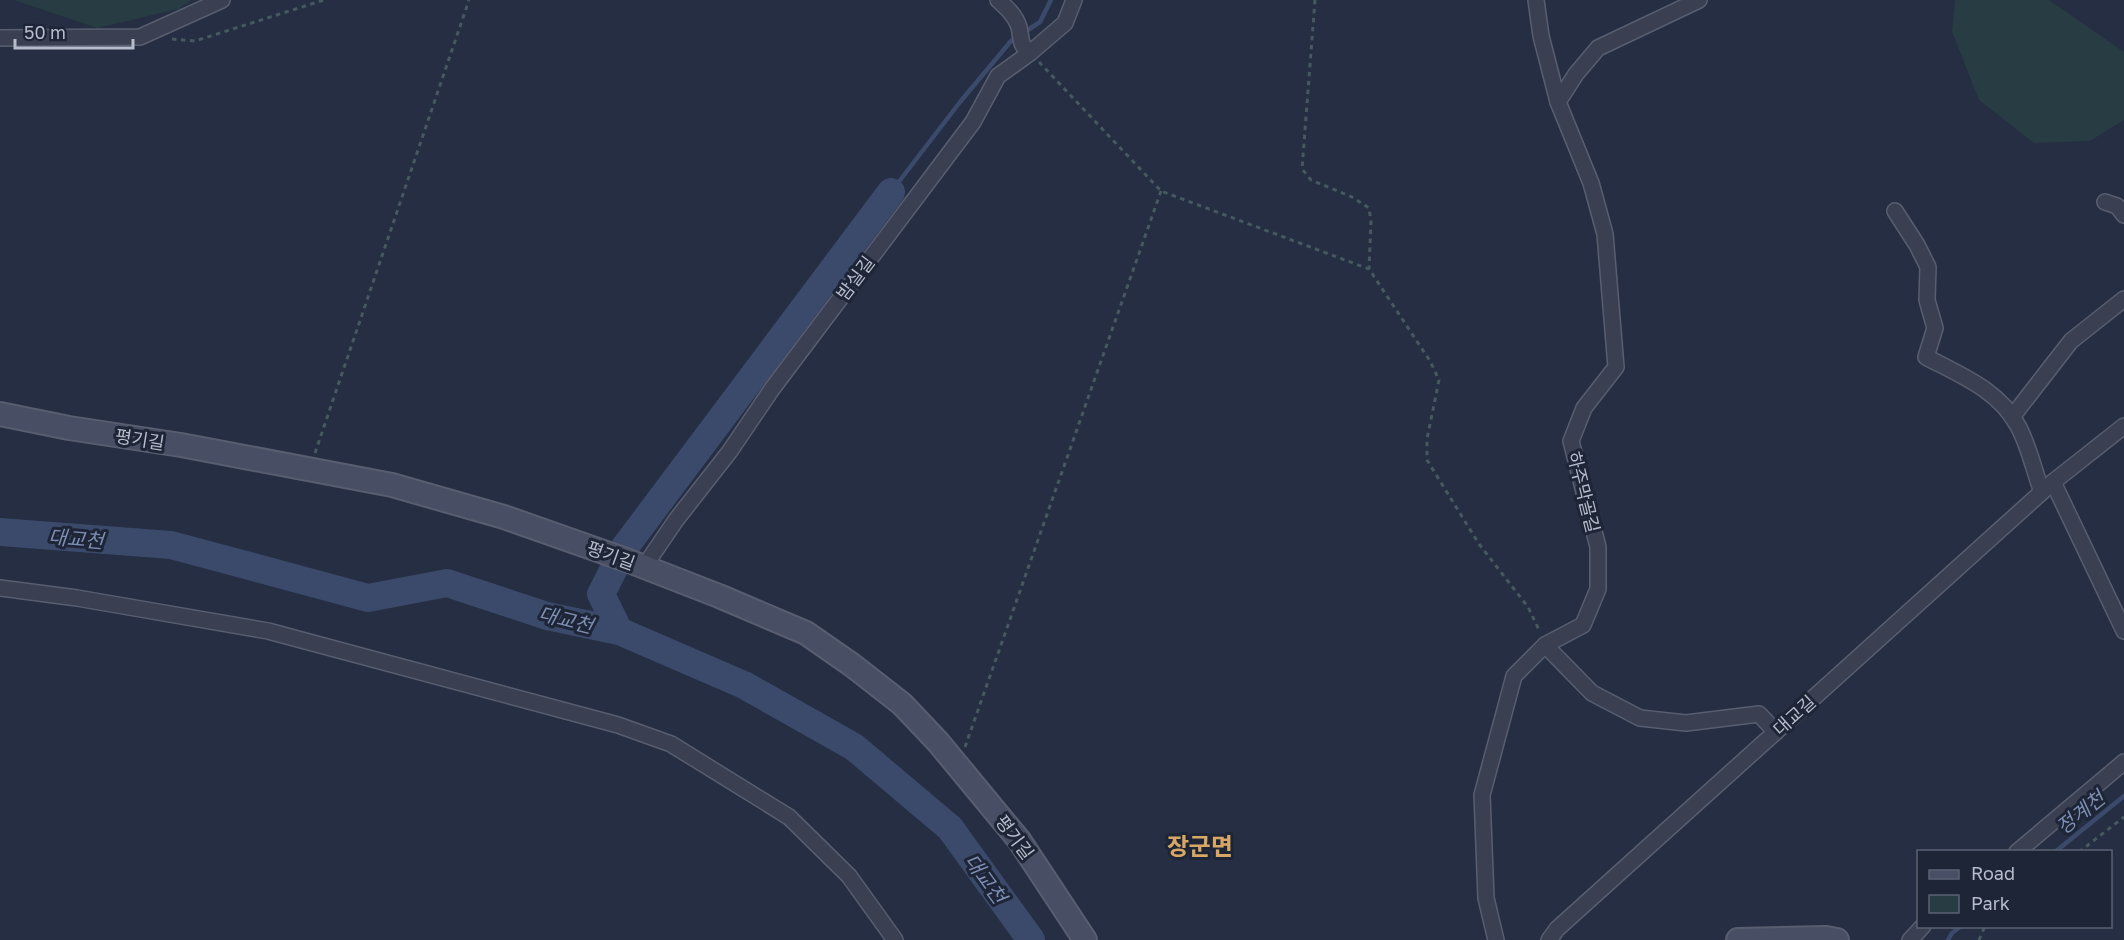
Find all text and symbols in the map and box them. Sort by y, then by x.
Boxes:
scale bar [15,12,134,50]
text: 50 m [24,21,66,43]
street label: 밤실길 [831,252,879,304]
street label: 평기길 [114,424,166,454]
street label: 하주막골길 [1563,449,1605,535]
water label: 대교천 [47,524,107,553]
street label: 평기길 [584,536,638,574]
water label: 대교천 [536,601,598,638]
street label: 대교길 [1768,690,1820,740]
water label: 정계천 [2051,784,2111,839]
street label: 평기길 [991,811,1039,863]
district label: 장군면 [1167,831,1233,860]
water label: 대교천 [960,849,1013,909]
legend [1917,850,2112,928]
text: Road [1971,862,2015,884]
text: Park [1971,892,2010,914]

